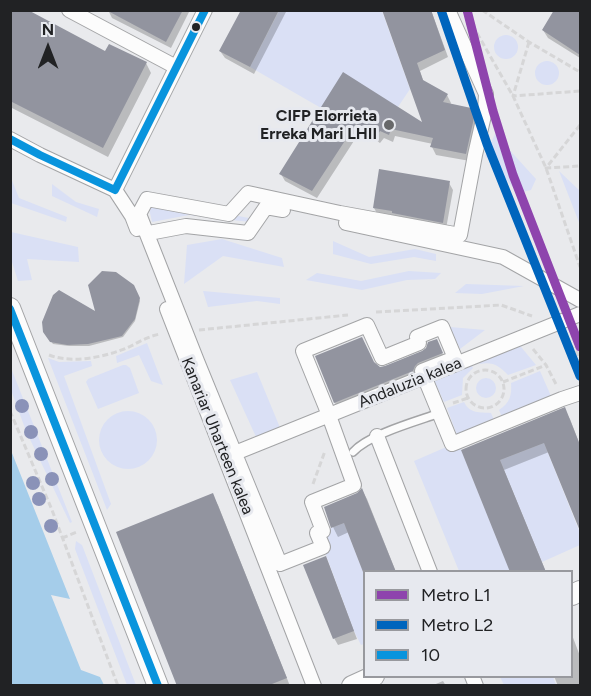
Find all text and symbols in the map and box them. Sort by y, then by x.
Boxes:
north arrow [18,18,78,78]
text: N [42,20,54,39]
unlabelled marker [190,21,202,33]
place label: CIFP Elorrieta Erreka Mari LHII [260,106,377,144]
marker: CIFP Elorrieta Erreka Mari LHII [382,118,396,132]
street label: Andaluzia kalea [356,354,464,412]
street label: Kanariar Uharteen kalea [177,355,257,517]
legend [363,570,573,678]
text: Metro L1 [421,584,491,606]
text: Metro L2 [421,614,493,636]
text: 10 [421,644,440,666]

